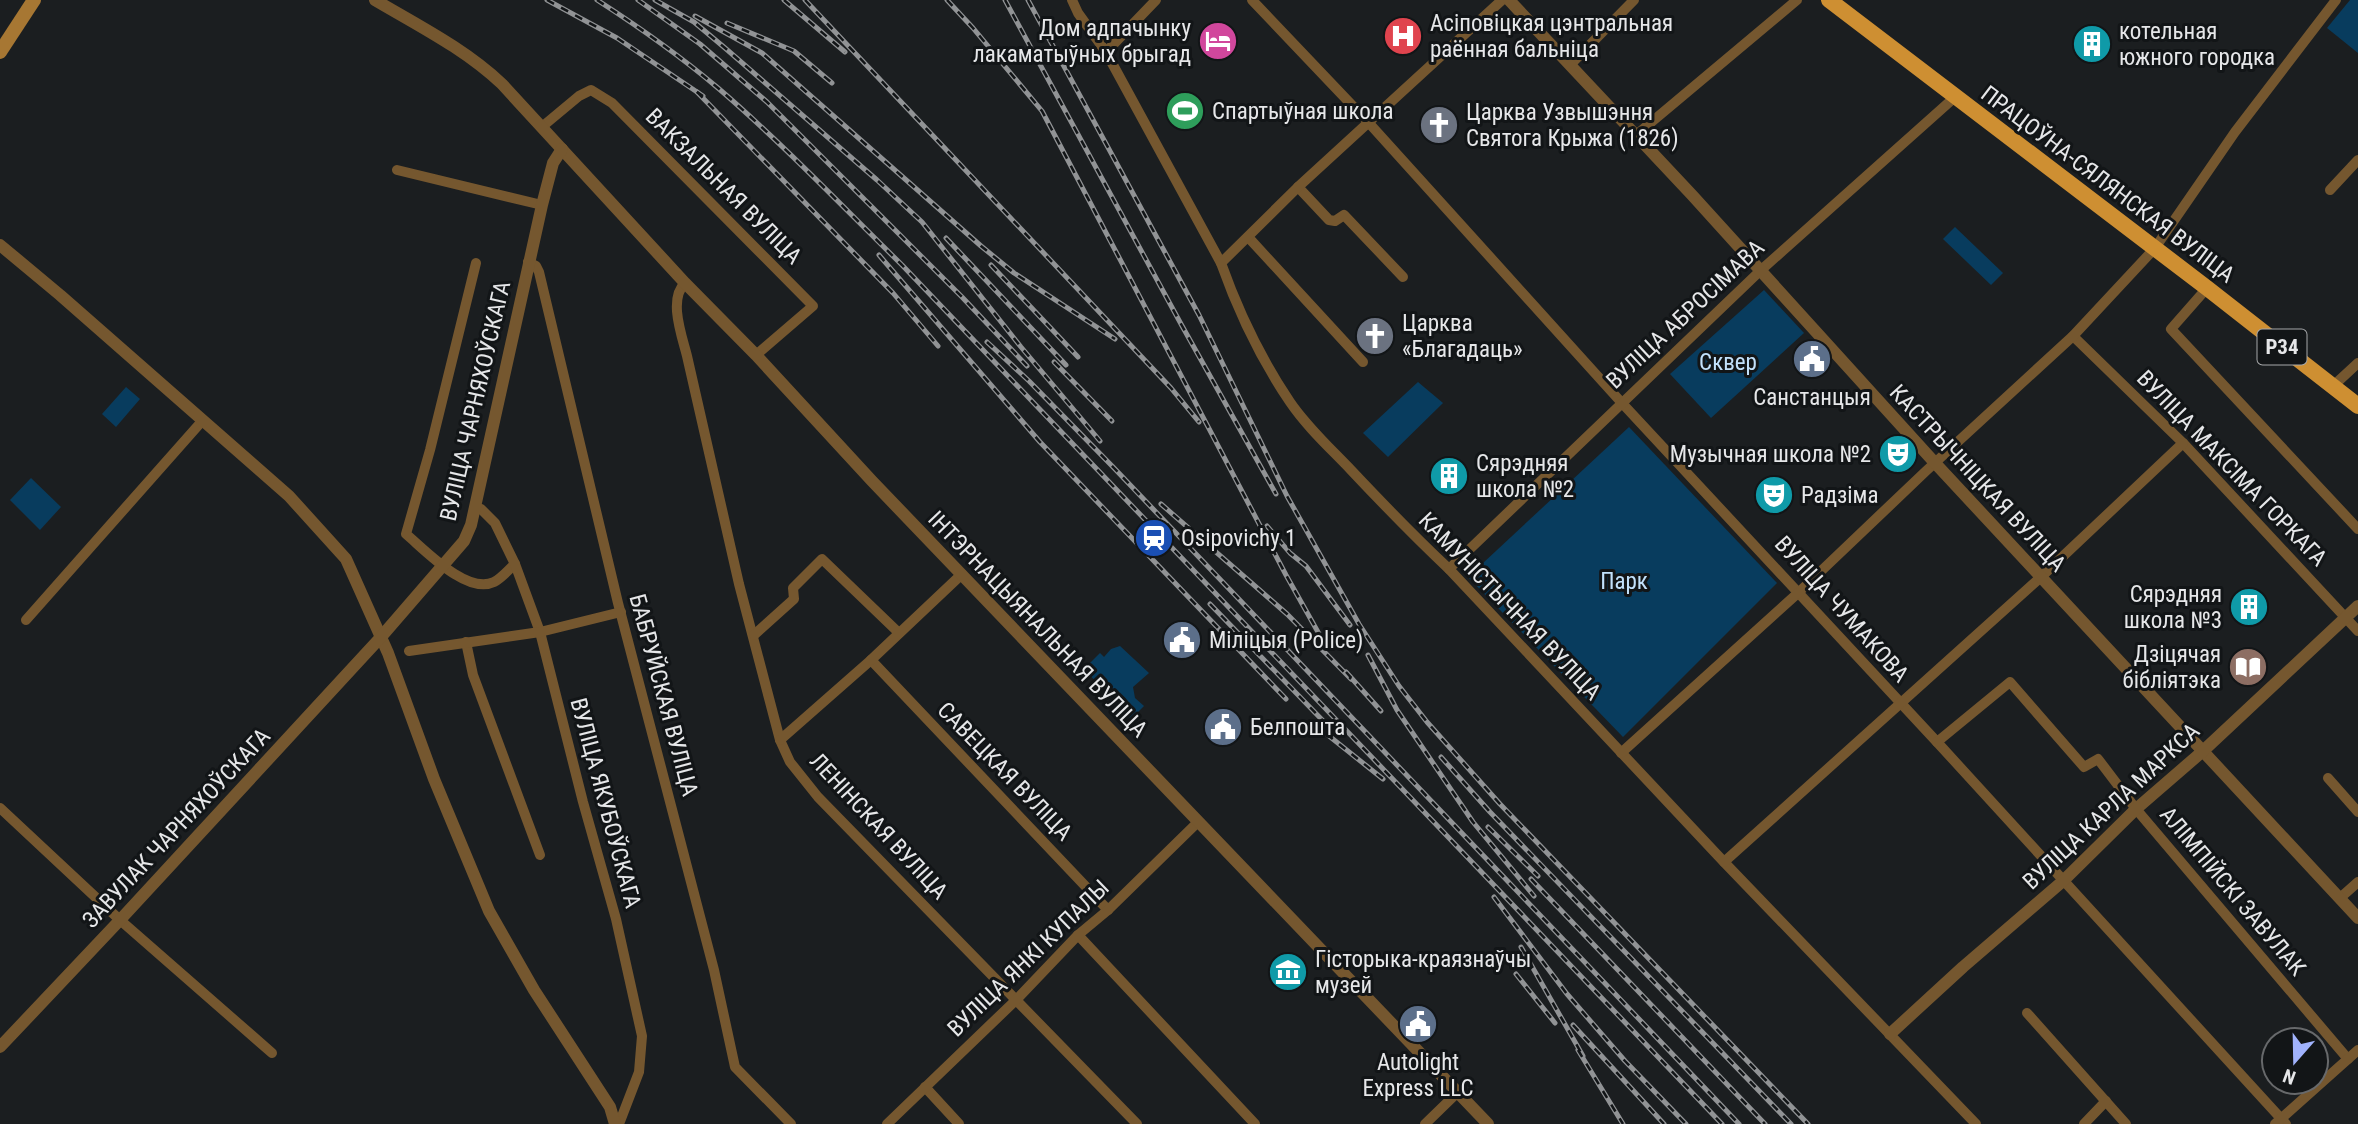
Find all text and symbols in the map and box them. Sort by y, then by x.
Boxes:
place label: Асіповіцкая цэнтральная раённая бальніца [1430,10,1673,63]
place label: Дом адпачынку лакаматыўных брыгад [973,15,1191,68]
hospital icon: Асіповіцкая цэнтральная раённая бальніца [1382,15,1424,57]
place label: котельная южного городка [2119,18,2275,71]
hotel icon: Дом адпачынку лакаматыўных брыгад [1197,20,1239,62]
building icon: котельная южного городка [2071,23,2113,65]
street label: ПРАЦОЎНА-СЯЛЯНСКАЯ ВУЛІЦА [1976,79,2240,289]
sports icon: Спартыўная школа [1164,90,1206,132]
place label: Спартыўная школа [1212,98,1393,125]
place label: Царква Узвышэння Святога Крыжа (1826) [1466,99,1679,152]
street label: ВАКЗАЛЬНАЯ ВУЛІЦА [640,103,807,270]
church icon: Царква Узвышэння Святога Крыжа (1826) [1418,104,1460,146]
street label: ВУЛІЦА АБРОСІМАВА [1601,234,1770,394]
street label: ВУЛІЦА ЧАРНЯХОЎСКАГА [434,278,516,524]
place label: Царква «Благадаць» [1402,310,1523,363]
church icon: Царква «Благадаць» [1354,315,1396,357]
road number: Р34 [2258,330,2306,364]
public building icon: Санстанцыя [1791,338,1833,380]
park label: Сквер [1699,349,1757,376]
street label: ВУЛІЦА МАКСІМА ГОРКАГА [2131,365,2332,572]
street label: КАСТРЫЧНІЦКАЯ ВУЛІЦА [1884,379,2071,577]
place label: Санстанцыя [1753,384,1871,411]
theatre icon: Музычная школа №2 [1877,433,1919,475]
place label: Музычная школа №2 [1670,441,1871,468]
place label: Сярэдняя школа №2 [1476,450,1574,503]
building icon: Сярэдняя школа №2 [1428,455,1470,497]
theatre icon: Радзіма [1753,474,1795,516]
place label: Радзіма [1801,482,1878,509]
street label: ІНТЭРНАЦЫЯНАЛЬНАЯ ВУЛІЦА [922,506,1153,743]
street label: КАМУНІСТЫЧНАЯ ВУЛІЦА [1413,507,1606,706]
station icon: Osipovichy 1 [1133,517,1175,559]
place label: Osipovichy 1 [1181,525,1296,552]
street label: ВУЛІЦА ЧУМАКОВА [1769,531,1914,688]
park label: Парк [1600,568,1648,595]
place label: Сярэдняя школа №3 [2124,581,2222,634]
building icon: Сярэдняя школа №3 [2228,586,2270,628]
street label: БАБРУЙСКАЯ ВУЛІЦА [624,591,704,799]
public building icon: Міліцыя (Police) [1161,619,1203,661]
place label: Міліцыя (Police) [1209,627,1363,654]
place label: Дзіцячая бібліятэка [2123,641,2221,694]
library icon: Дзіцячая бібліятэка [2227,646,2269,688]
street label: ВУЛІЦА ЯКУБОЎСКАГА [564,695,648,911]
street label: САВЕЦКАЯ ВУЛІЦА [932,697,1078,846]
public building icon: Белпошта [1202,706,1244,748]
place label: Белпошта [1250,714,1345,741]
street label: ВУЛІЦА КАРЛА МАРКСА [2018,718,2205,895]
street label: ЗАВУЛАК ЧАРНЯХОЎСКАГА [76,722,276,934]
street label: ЛЕНІНСКАЯ ВУЛІЦА [804,748,953,905]
street label: АЛІМПІЙСКІ ЗАВУЛАК [2154,801,2312,981]
street label: ВУЛІЦА ЯНКІ КУПАЛЫ [942,874,1115,1042]
place label: Гісторыка-краязнаўчы музей [1315,946,1531,999]
museum icon: Гісторыка-краязнаўчы музей [1267,951,1309,993]
public building icon: Autolight Express LLC [1397,1003,1439,1045]
north arrow [2260,1026,2330,1096]
place label: Autolight Express LLC [1363,1049,1473,1102]
text: N [2280,1064,2299,1089]

